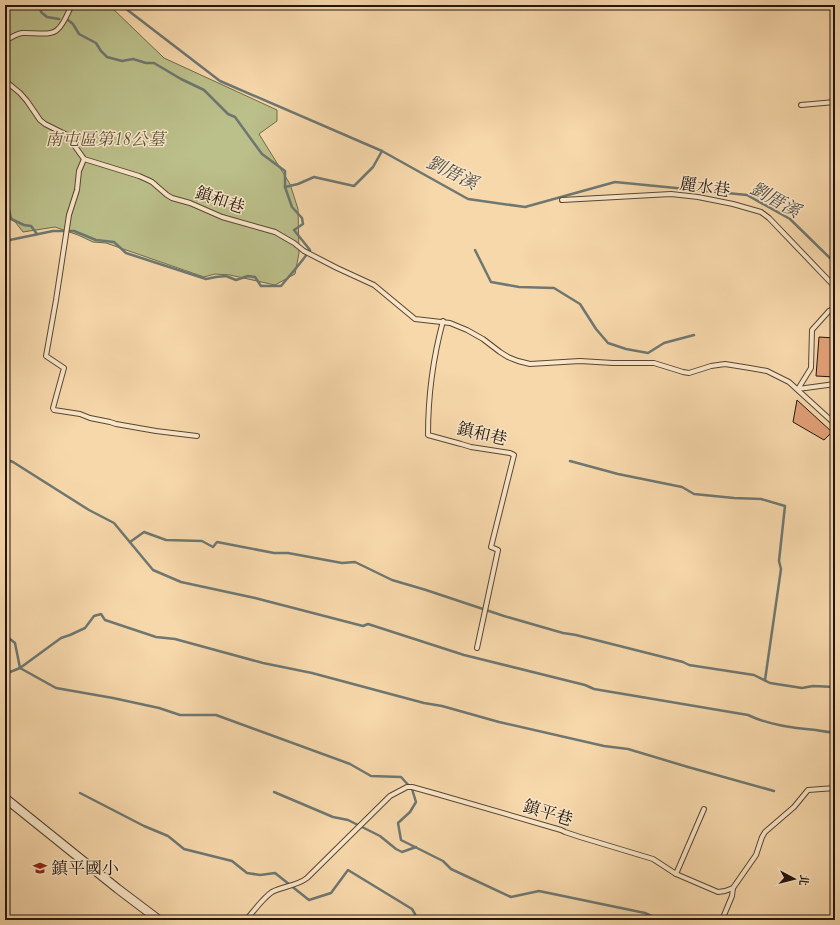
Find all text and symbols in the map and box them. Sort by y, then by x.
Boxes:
park label: 南屯區第18公墓 [45,128,168,151]
water label: 劉厝溪 [422,150,484,197]
street label: 麗水巷 [678,172,732,202]
water label: 劉厝溪 [745,176,806,225]
street label: 鎮和巷 [192,181,248,219]
street label: 鎮和巷 [455,417,509,451]
street label: 鎮平巷 [520,795,576,831]
place label: 鎮平國小 [51,857,119,880]
north arrow [774,859,814,899]
school or university icon: 鎮平國小 [32,860,48,876]
text: 北 [795,874,812,887]

